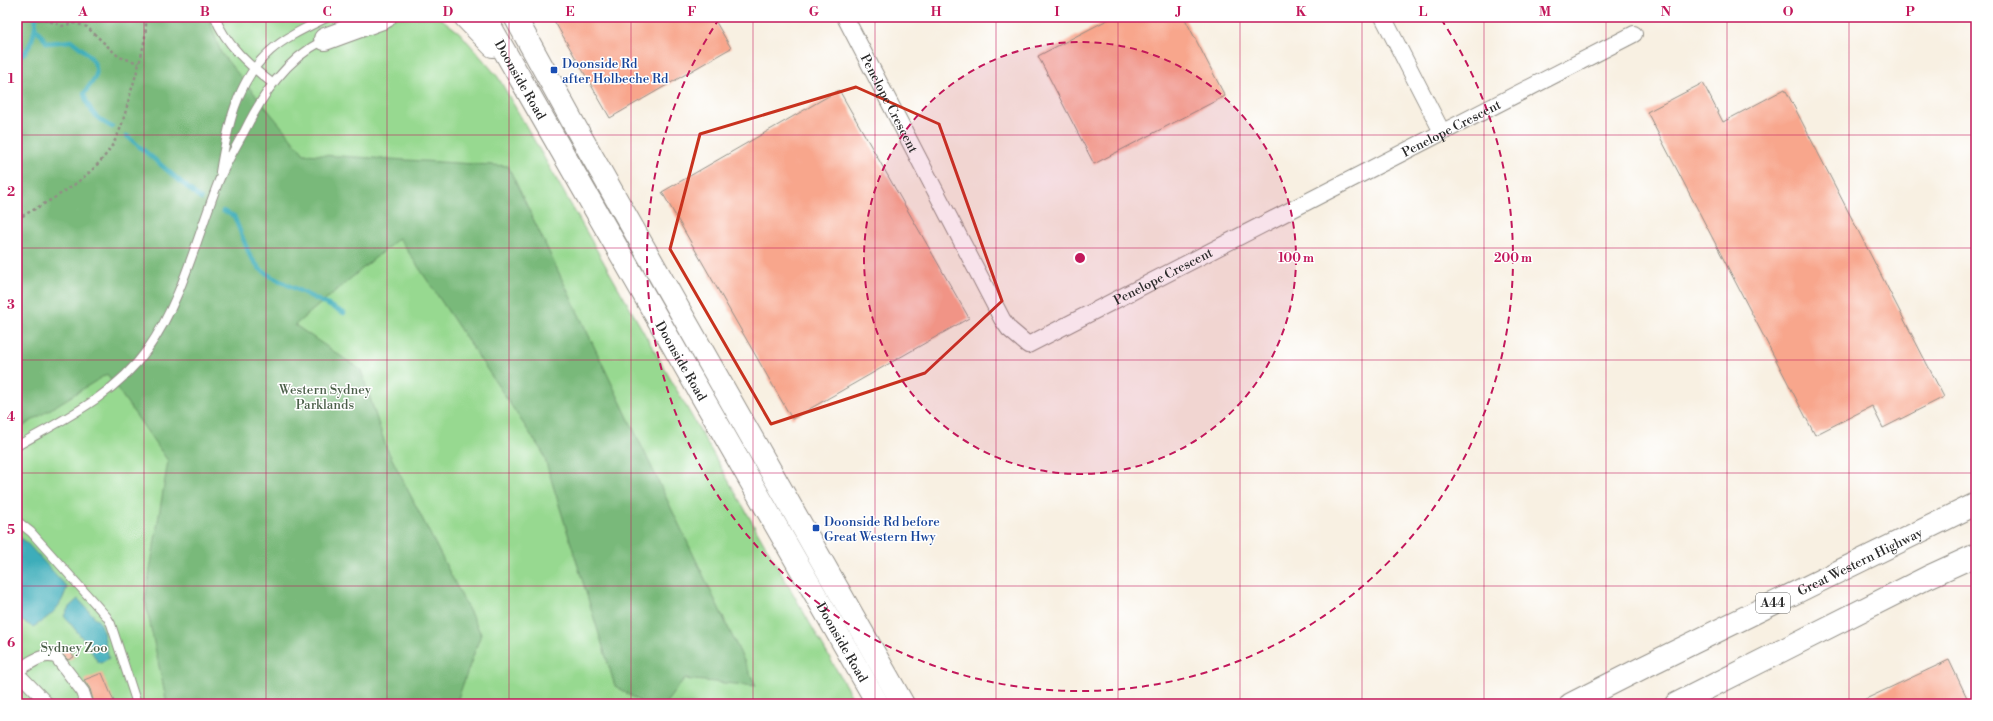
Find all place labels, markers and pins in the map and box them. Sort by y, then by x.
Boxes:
place label: Doonside Rd after Holbeche Rd [562,56,669,87]
marker: Doonside Rd after Holbeche Rd [549,65,559,75]
centre of rings [1073,251,1087,265]
place label: Doonside Rd before Great Western Hwy [824,514,940,545]
marker: Doonside Rd before Great Western Hwy [811,523,821,533]

